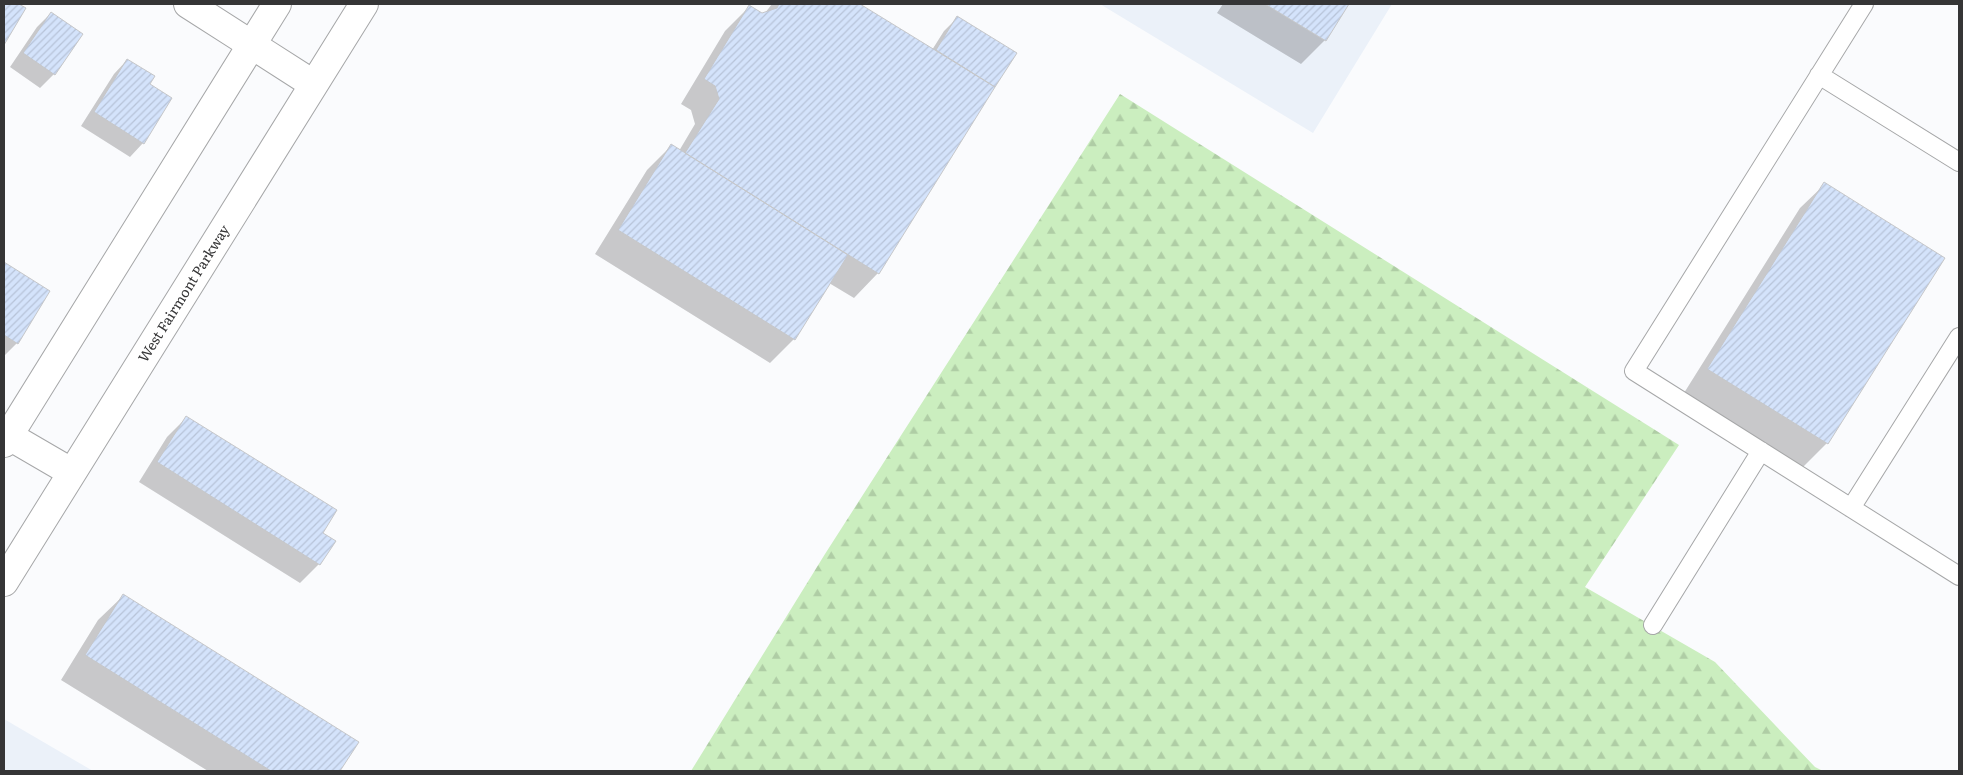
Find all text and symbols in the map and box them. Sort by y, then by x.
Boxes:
street label: West Fairmont Parkway [132,220,234,366]

